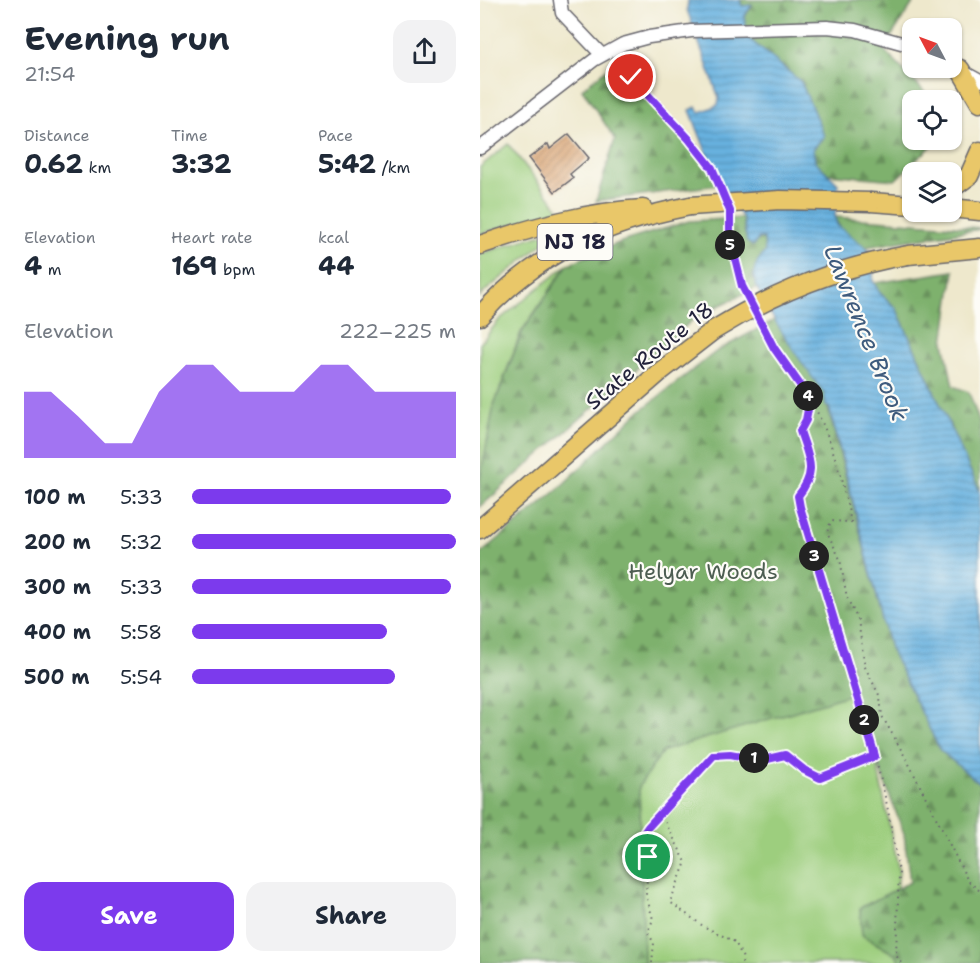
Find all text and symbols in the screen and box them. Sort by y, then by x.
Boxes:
text: Evening run [24,16,230,61]
north arrow [902,18,962,78]
map controls [902,18,962,222]
button: share [393,20,456,83]
pin [605,51,656,102]
icon: check [614,60,647,93]
text: 21:54 [24,61,76,87]
button: locate [902,90,962,150]
text: Distance [24,125,90,146]
text: Time [171,125,208,146]
text: Pace [318,125,353,146]
text: 0.62 [24,146,83,181]
text: 3:32 [171,146,232,181]
text: 5:42 [318,146,376,181]
text: km [83,157,111,178]
text: /km [376,157,410,178]
button: layers [902,162,962,222]
road number: NJ 18 [538,224,612,260]
text: Elevation [24,227,96,248]
text: Heart rate [171,227,253,248]
text: kcal [318,227,349,248]
pin: 5 [715,230,745,260]
text: 5 [725,234,735,255]
water label: Lawrence Brook [816,240,916,426]
text: 4 [24,248,42,283]
text: 169 [171,248,218,283]
text: 44 [318,248,354,283]
text: m [42,259,61,280]
text: bpm [218,259,255,280]
street label: State Route 18 [579,295,720,416]
text: Elevation [24,318,114,344]
text: 222–225 m [339,318,456,344]
pin: 4 [793,381,823,411]
text: 4 [802,385,814,406]
text: 100 m [24,484,86,510]
text: 5:33 [120,484,163,510]
text: 200 m [24,529,91,555]
text: 5:32 [120,529,163,555]
pin: 3 [799,541,829,571]
text: 3 [808,545,820,566]
park label: Helyar Woods [628,557,778,586]
text: 300 m [24,574,91,600]
text: 5:33 [120,574,163,600]
text: 400 m [24,619,91,645]
text: 5:58 [120,619,162,645]
text: 500 m [24,664,90,690]
text: 5:54 [120,664,162,690]
pin: 2 [849,705,879,735]
text: 2 [858,709,870,730]
pin: 1 [739,743,769,773]
text: 1 [750,747,758,768]
pin [622,831,673,882]
icon: arrive [631,840,664,873]
button: Save [24,882,234,951]
button: Share [246,882,456,951]

